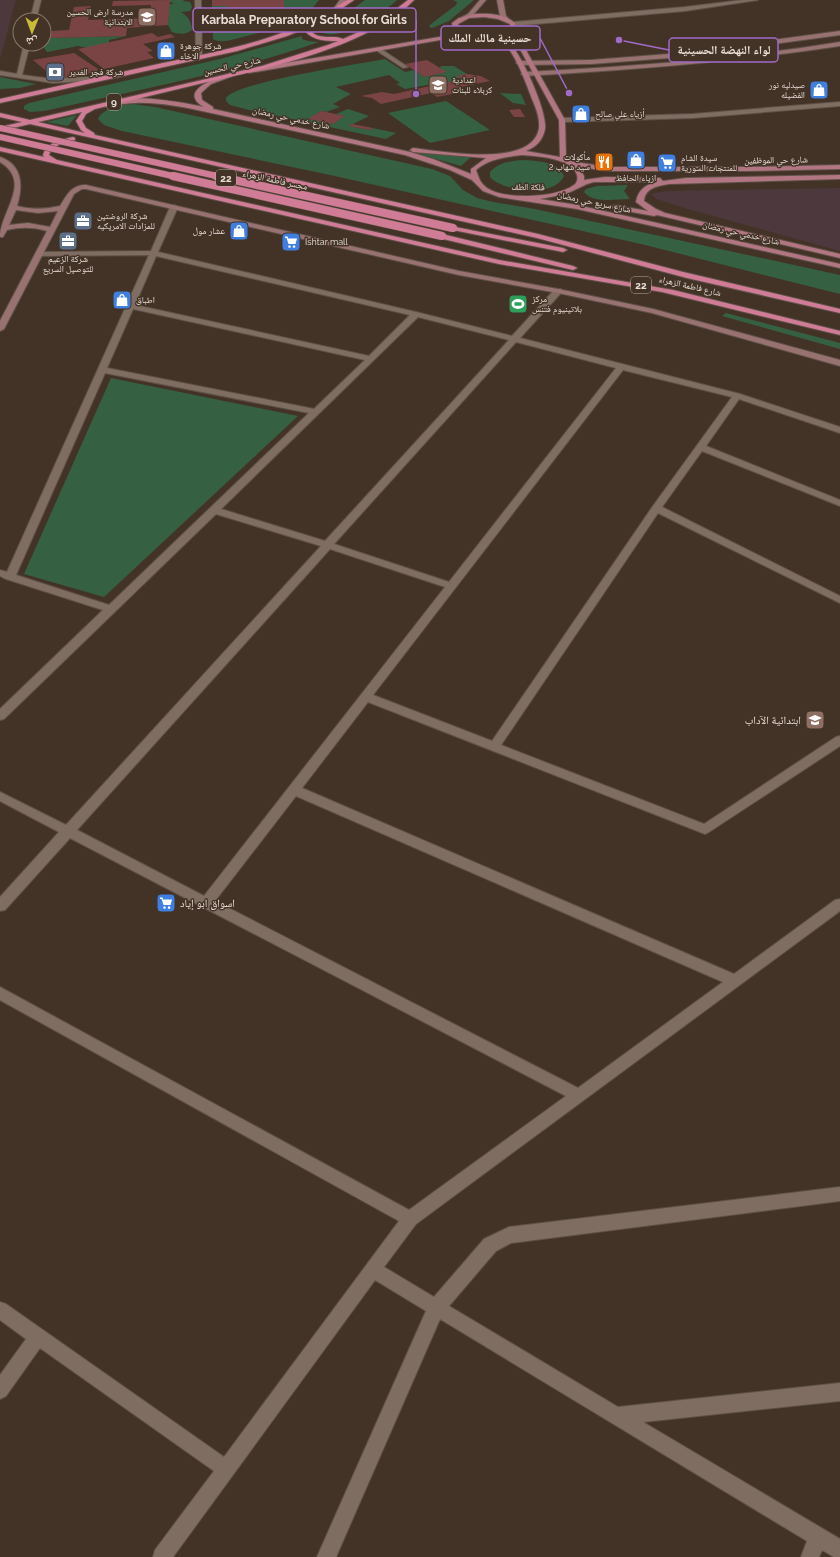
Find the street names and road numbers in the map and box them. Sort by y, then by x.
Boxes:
street label: شارع حي الحسين [203,55,262,79]
road number: 9 [107,94,121,110]
street label: شارع خدمي حي رمضان [251,105,330,133]
street label: شارع حي الموظفين [744,154,808,168]
street label: مجسر فاطمة الزهراء [242,168,308,192]
road number: 22 [216,170,236,186]
street label: فلكة الطف [511,182,545,192]
street label: شارع سريع حي رمضان [556,189,632,217]
street label: شارع خدمي حي رمضان [701,219,780,249]
street label: شارع فاطمة الزهراء [658,274,722,299]
road number: 22 [631,277,651,293]

